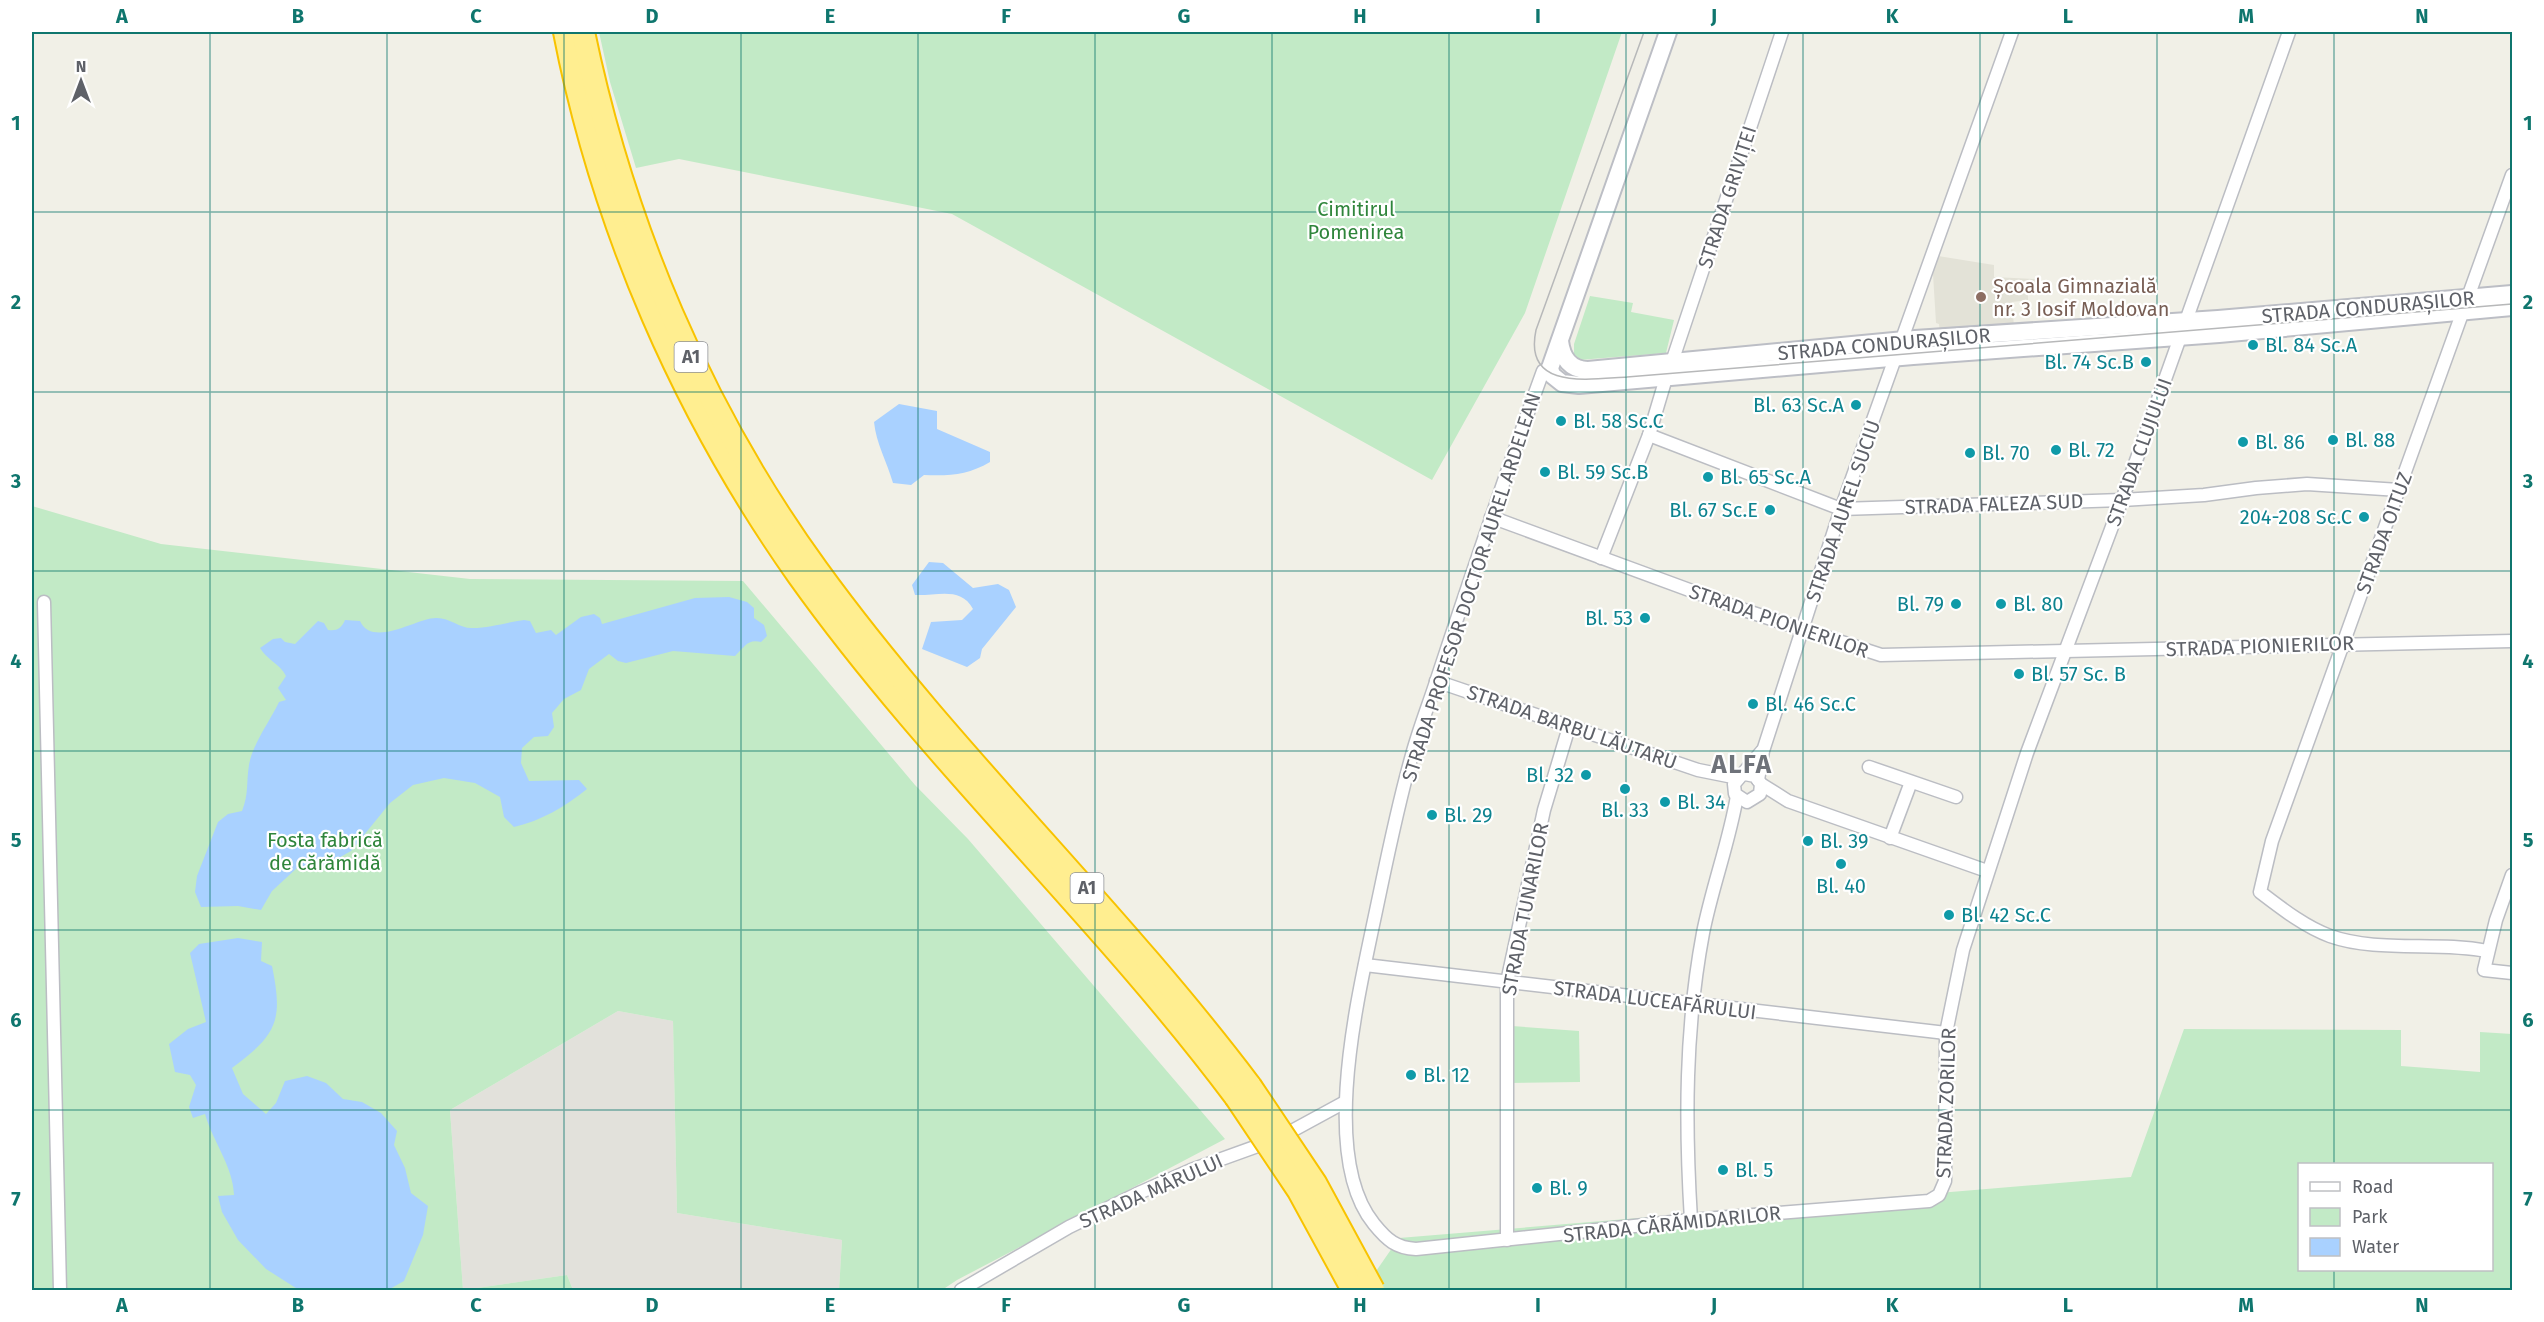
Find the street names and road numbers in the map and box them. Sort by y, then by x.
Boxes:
street label: STRADA GRIVIȚEI [1693,123,1762,272]
street label: STRADA CONDURAȘILOR [2261,286,2476,329]
street label: STRADA CONDURAȘILOR [1777,323,1992,366]
road number: A1 [674,342,708,372]
street label: STRADA CLUJULUI [2101,375,2177,529]
street label: STRADA PROFESOR DOCTOR AUREL ARDELEAN [1397,389,1545,785]
street label: STRADA AUREL SUCIU [1801,417,1885,605]
street label: STRADA OITUZ [2351,469,2417,597]
street label: STRADA FALEZA SUD [1904,489,2084,519]
street label: STRADA PIONIERILOR [1686,579,1872,663]
street label: STRADA PIONIERILOR [2165,631,2355,661]
street label: STRADA BARBU LĂUTARU [1464,680,1680,774]
street label: STRADA TUNARILOR [1496,821,1554,997]
road number: A1 [1070,873,1104,903]
street label: STRADA LUCEAFĂRULUI [1552,976,1758,1024]
street label: STRADA ZORILOR [1931,1027,1961,1179]
street label: STRADA MĂRULUI [1075,1149,1227,1233]
street label: STRADA CĂRĂMIDARILOR [1562,1201,1782,1247]

